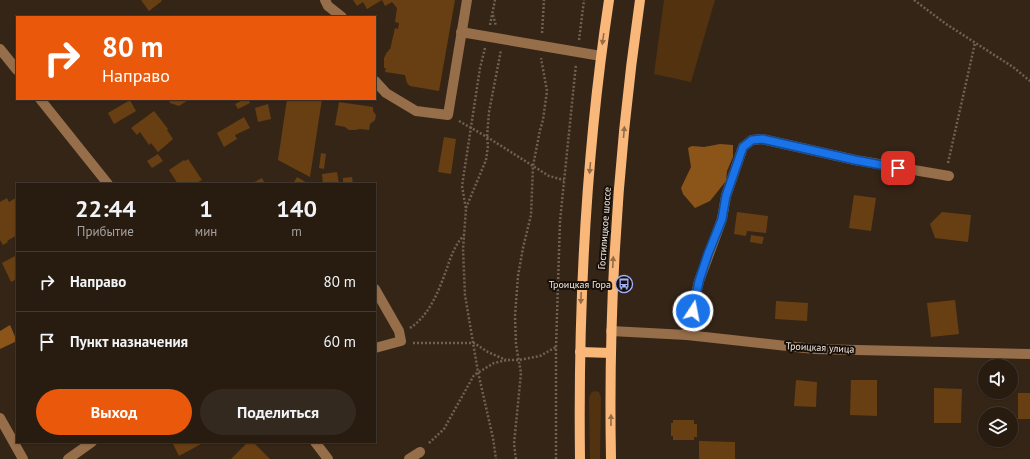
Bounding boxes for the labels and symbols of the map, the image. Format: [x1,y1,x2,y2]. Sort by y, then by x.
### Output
one-way arrow [600,33,606,45]
one-way arrow [620,126,627,139]
pin [881,151,915,185]
one-way arrow [586,162,593,174]
street label: Гостилицкое шоссе [595,186,614,270]
one-way arrow [610,256,617,268]
bus stop icon: Троицкая Гора [614,274,634,294]
place label: Троицкая Гора [549,278,611,291]
position arrow [672,290,714,332]
one-way arrow [578,292,584,305]
street label: Троицкая улица [785,339,855,356]
one-way arrow [608,413,614,426]

